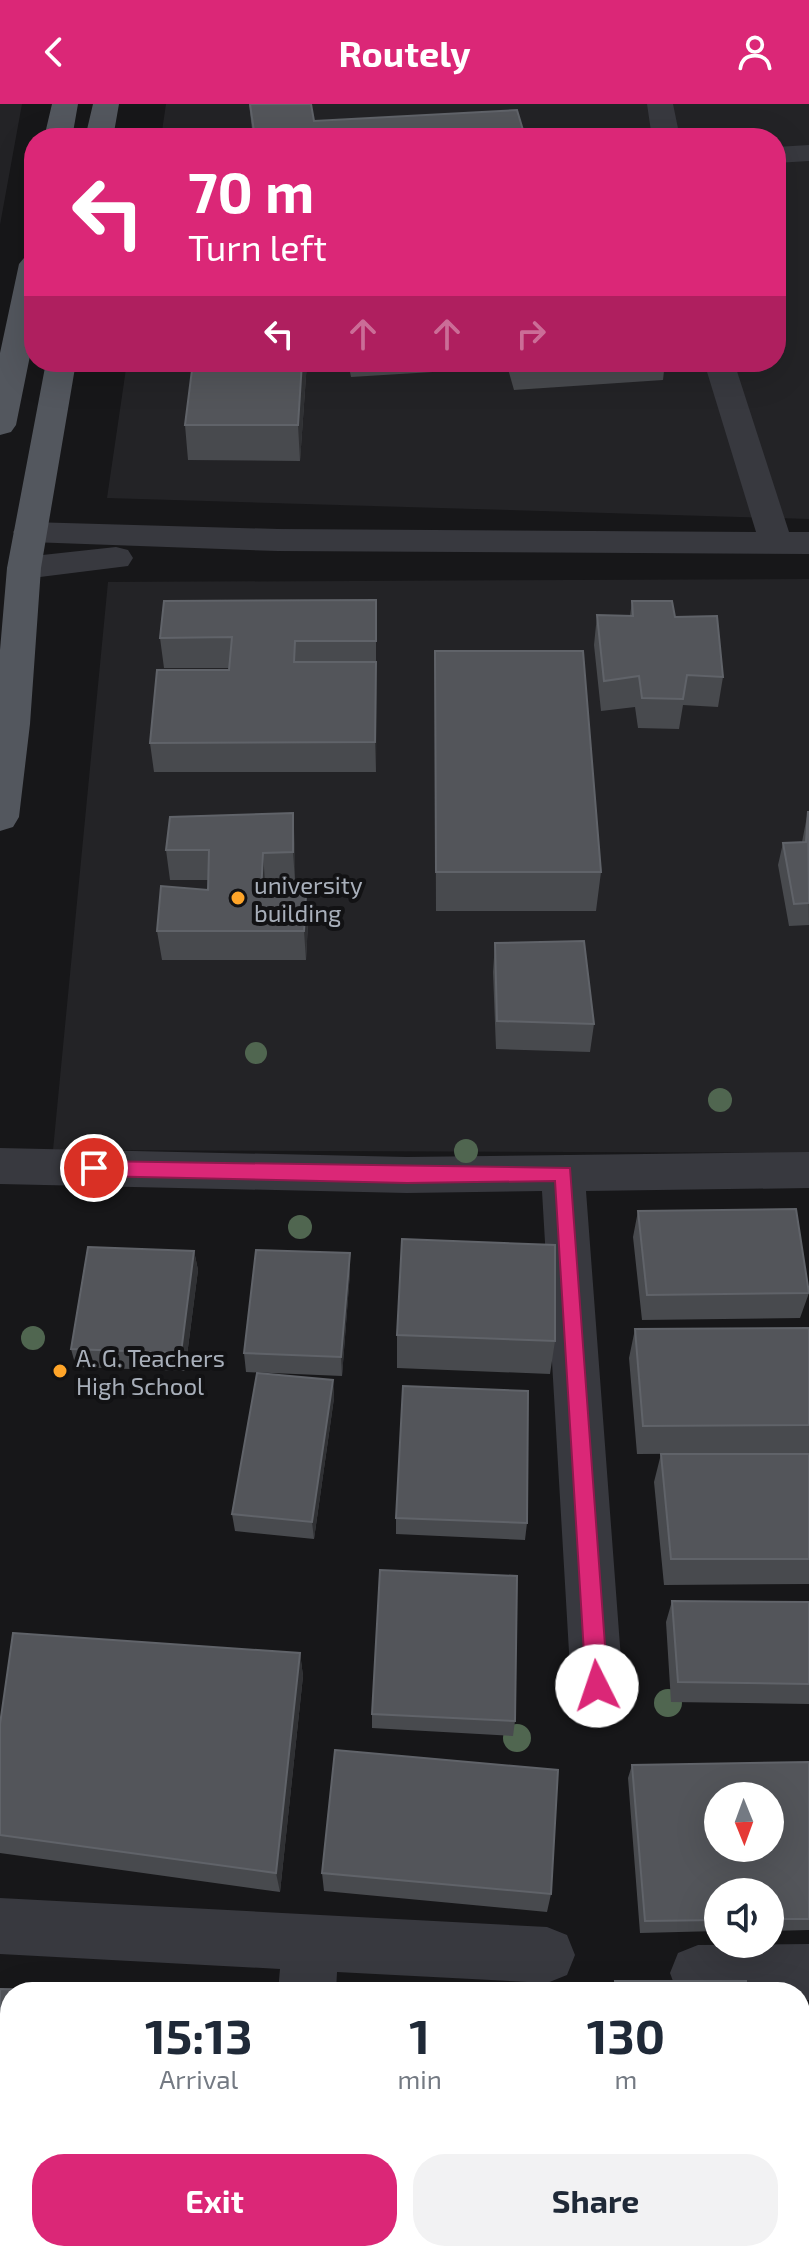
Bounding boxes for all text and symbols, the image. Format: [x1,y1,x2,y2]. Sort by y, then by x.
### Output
icon: back [32,30,76,74]
icon: person [733,30,777,74]
text: Routely [338,31,471,74]
text: 70 m [188,157,314,224]
icon: left [56,160,160,264]
text: Turn left [188,225,327,268]
icon: left [257,312,301,356]
icon: ahead [341,312,385,356]
icon: ahead [425,312,469,356]
icon: right [509,312,553,356]
place label: university building [254,870,363,927]
marker: university building [229,889,247,907]
pin [60,1134,128,1202]
icon: arrive [72,1146,116,1190]
place label: A. G. Teachers High School [76,1343,225,1400]
marker: A. G. Teachers High School [51,1362,69,1380]
position arrow [555,1644,639,1728]
north arrow [704,1782,784,1862]
map controls [704,1782,784,1958]
button: sound [704,1878,784,1958]
text: 15:13 [145,2006,253,2064]
text: 1 [409,2006,430,2064]
text: 130 [587,2006,665,2064]
text: Arrival [159,2063,238,2094]
text: min [397,2063,442,2094]
text: m [615,2063,637,2094]
button: Exit [32,2154,397,2246]
button: Share [413,2154,778,2246]

